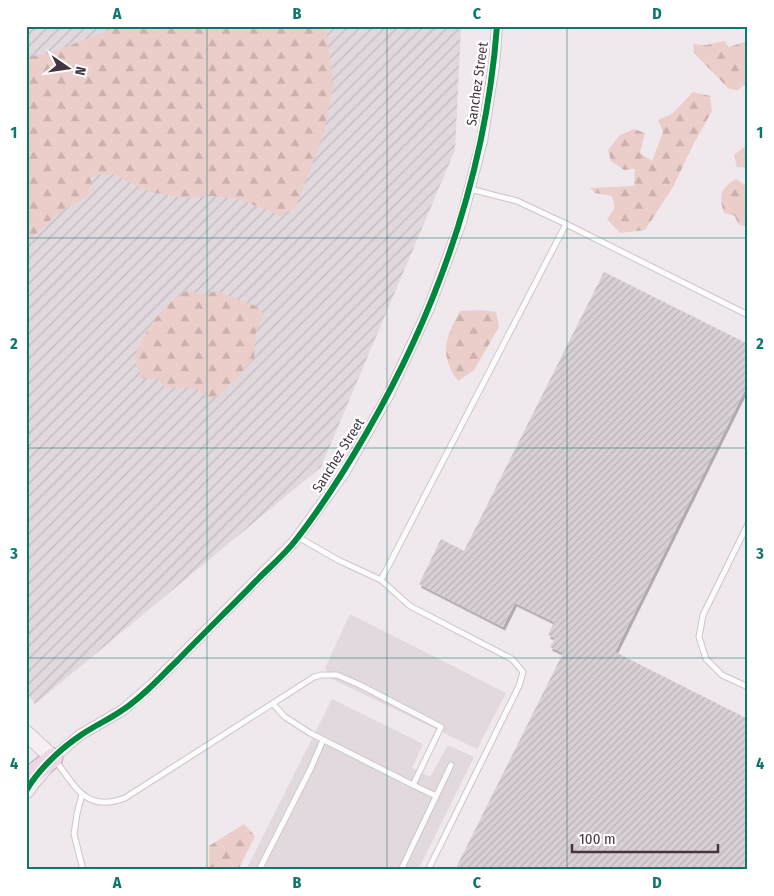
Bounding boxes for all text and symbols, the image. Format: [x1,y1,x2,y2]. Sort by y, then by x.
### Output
text: A [112,4,122,23]
text: B [293,4,302,23]
text: C [473,4,482,23]
text: D [652,4,662,23]
street label: Sanchez Street [463,41,492,127]
north arrow [42,42,92,92]
text: N [71,65,89,77]
text: 1 [11,123,17,142]
text: 1 [757,123,763,142]
text: 2 [9,334,18,353]
text: 2 [755,334,764,353]
street label: Sanchez Street [309,415,368,496]
text: 3 [9,544,18,563]
text: 3 [755,544,764,563]
text: 4 [10,754,18,773]
text: 4 [756,754,764,773]
scale bar [572,821,718,853]
text: 100 m [579,830,616,848]
text: A [112,873,122,892]
text: B [293,873,302,892]
text: C [473,873,482,892]
text: D [652,873,662,892]

